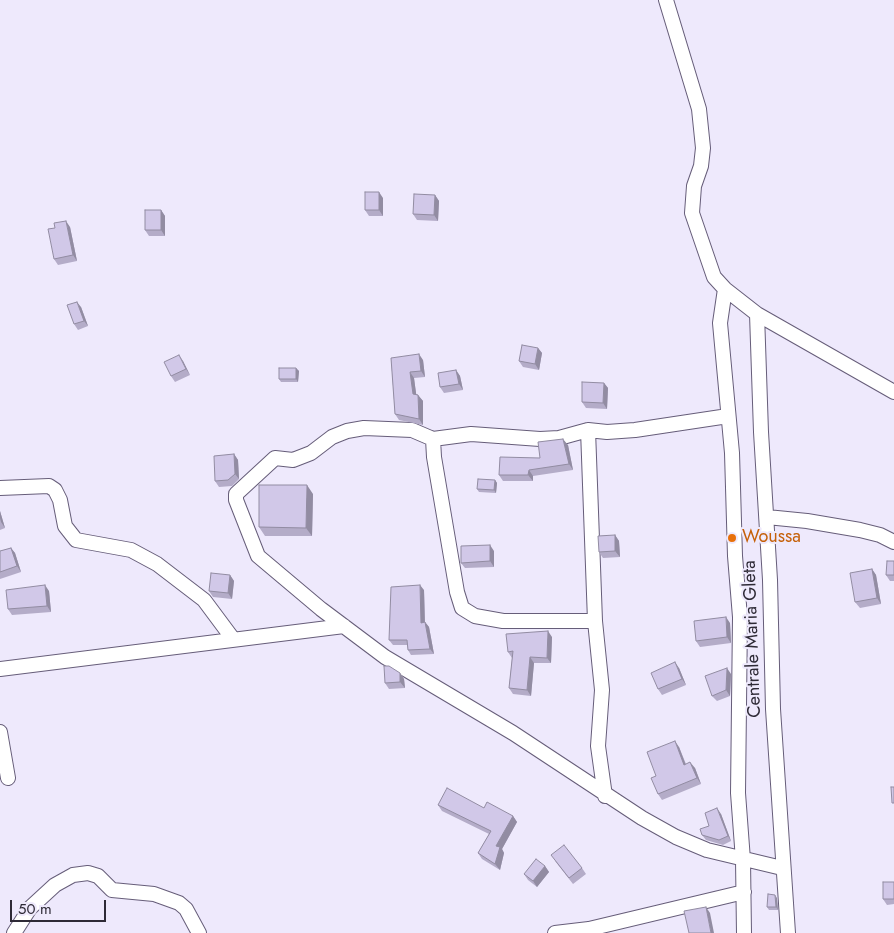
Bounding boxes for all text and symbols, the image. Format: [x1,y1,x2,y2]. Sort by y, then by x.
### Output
place label: Woussa [742,527,801,549]
marker: Woussa [726,532,738,544]
street label: Centrale Maria Gleta [739,560,767,718]
scale bar [12,890,109,922]
text: 50 m [18,898,52,920]

